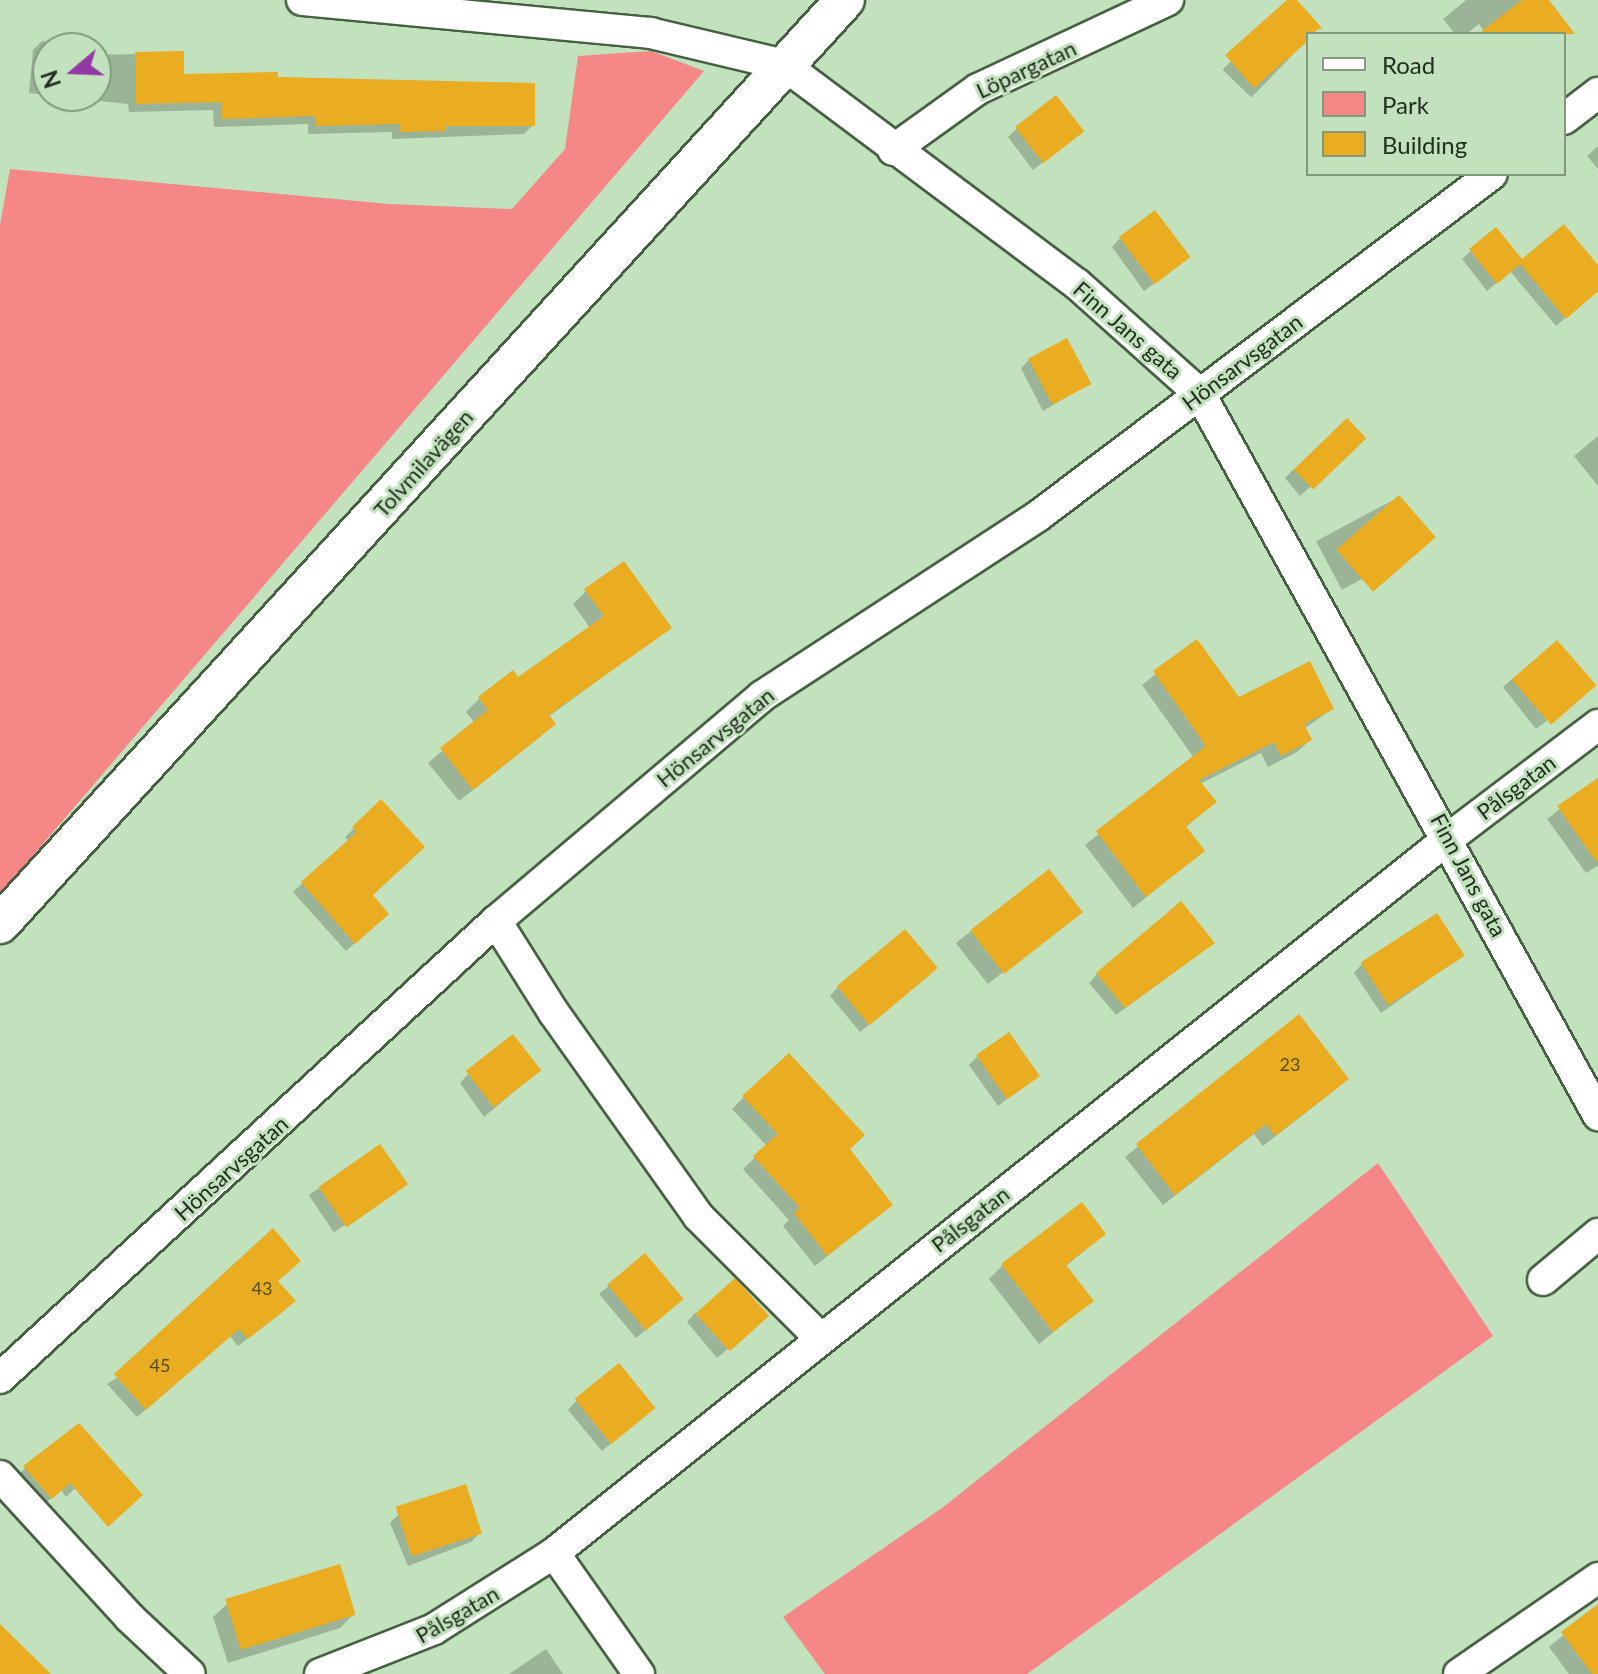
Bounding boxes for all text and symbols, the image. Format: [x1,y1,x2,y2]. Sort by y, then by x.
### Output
north arrow [32,32,112,112]
legend [1306,32,1566,176]
street label: Löpargatan [972,34,1080,104]
text: Road [1382,50,1435,79]
text: N [35,67,66,92]
text: Park [1382,90,1429,119]
text: Building [1382,130,1467,159]
street label: Finn Jans gata [1068,275,1188,385]
street label: Hönsarvsgatan [1177,308,1307,416]
street label: Tolvmilavägen [368,404,478,522]
street label: Hönsarvsgatan [651,682,779,792]
street label: Pålsgatan [1471,749,1561,825]
street label: Finn Jans gata [1425,809,1513,941]
house number: 23 [1280,1053,1300,1075]
street label: Hönsarvsgatan [169,1110,293,1226]
street label: Pålsgatan [926,1180,1014,1258]
house number: 43 [252,1277,272,1299]
house number: 45 [150,1354,170,1376]
street label: Pålsgatan [411,1580,503,1648]

